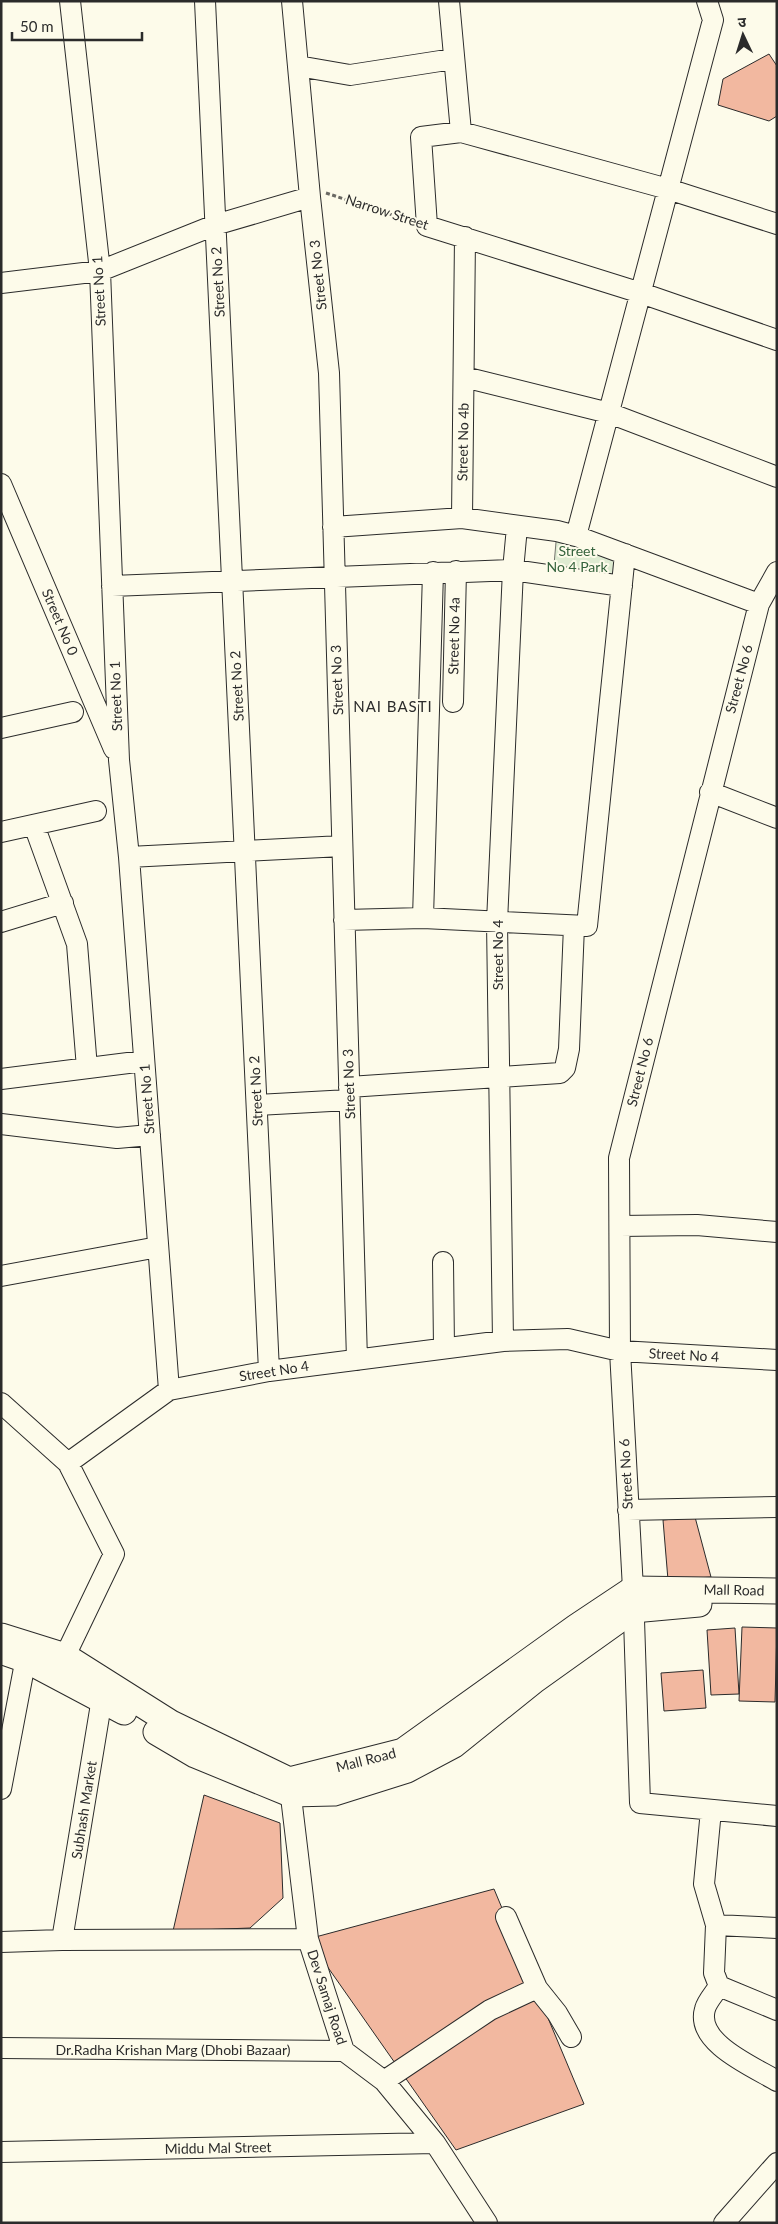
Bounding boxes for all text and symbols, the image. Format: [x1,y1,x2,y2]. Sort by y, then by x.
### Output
scale bar [12,10,142,42]
north arrow [718,10,768,60]
text: उ [737,13,748,30]
text: 50 m [20,17,54,35]
street label: Narrow Street [343,190,431,233]
street label: Street No 3 [305,239,330,311]
street label: Street No 2 [207,246,228,318]
street label: Street No 1 [88,255,109,327]
street label: Street No 4b [453,402,472,481]
park label: Street No 4 Park [546,542,608,575]
street label: Street No 0 [39,586,82,658]
street label: Street No 4a [444,597,463,675]
street label: Street No 6 [721,643,756,715]
street label: Street No 3 [327,644,346,716]
street label: Street No 2 [226,650,247,722]
street label: Street No 1 [106,660,125,732]
district label: NAI BASTI [353,697,433,715]
street label: Street No 4 [489,920,506,990]
street label: Street No 6 [623,1036,656,1108]
street label: Street No 3 [339,1048,358,1120]
street label: Street No 2 [245,1055,266,1127]
street label: Street No 1 [136,1063,157,1135]
street label: Street No 4 [648,1344,720,1365]
street label: Street No 4 [238,1357,310,1384]
street label: Street No 6 [615,1438,636,1510]
street label: Mall Road [703,1580,765,1599]
street label: Mall Road [334,1744,398,1775]
street label: Subhash Market [67,1760,100,1860]
street label: Dev Samaj Road [304,1947,351,2047]
street label: Dr.Radha Krishan Marg (Dhobi Bazaar) [55,2041,291,2058]
street label: Middu Mal Street [164,2138,272,2157]

